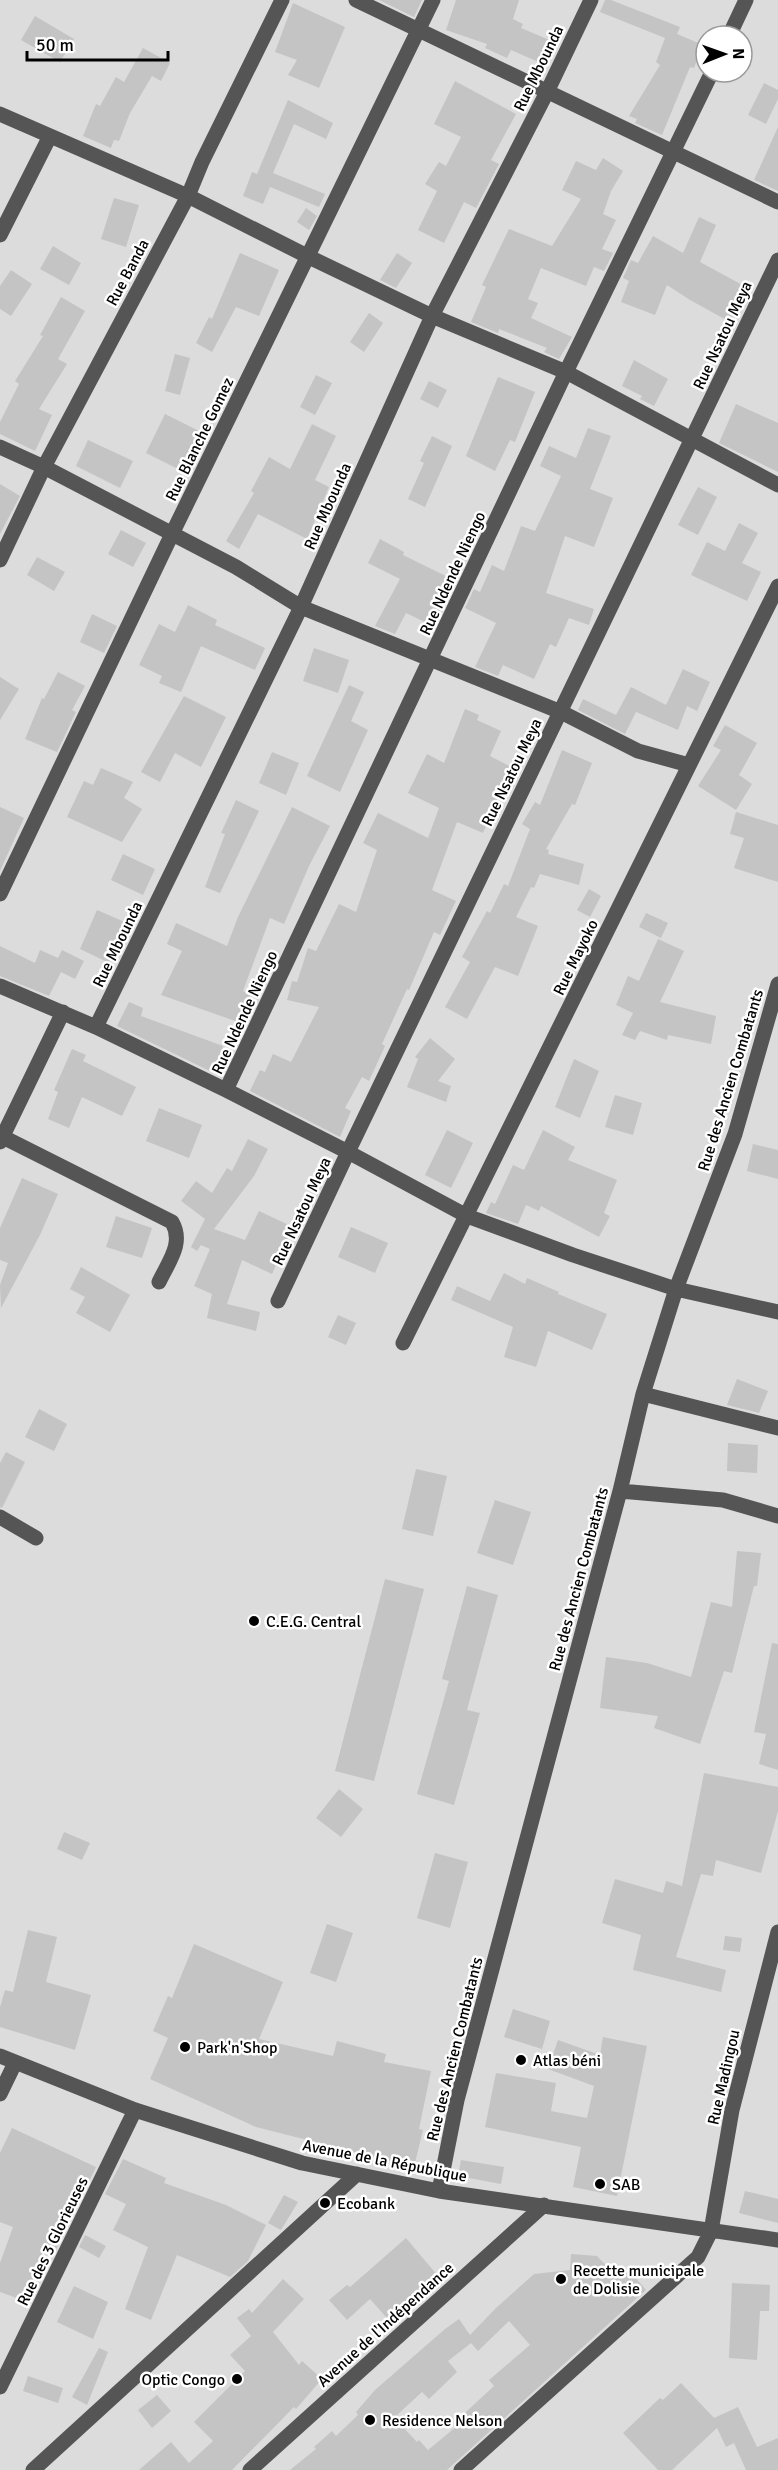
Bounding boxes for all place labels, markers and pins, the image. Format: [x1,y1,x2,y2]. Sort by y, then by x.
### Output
place label: C.E.G. Central [266,1612,361,1632]
marker: C.E.G. Central [247,1614,261,1628]
place label: Park'n'Shop [197,2038,277,2058]
marker: Park'n'Shop [178,2040,192,2054]
place label: Atlas béni [533,2051,601,2071]
marker: Atlas béni [514,2053,528,2067]
place label: SAB [612,2175,640,2195]
marker: SAB [593,2177,607,2191]
place label: Ecobank [337,2194,395,2214]
marker: Ecobank [318,2196,332,2210]
place label: Recette municipale de Dolisie [573,2261,704,2299]
marker: Recette municipale de Dolisie [554,2272,568,2286]
place label: Optic Congo [142,2370,225,2390]
marker: Optic Congo [230,2372,244,2386]
place label: Residence Nelson [382,2411,503,2431]
marker: Residence Nelson [363,2413,377,2427]

